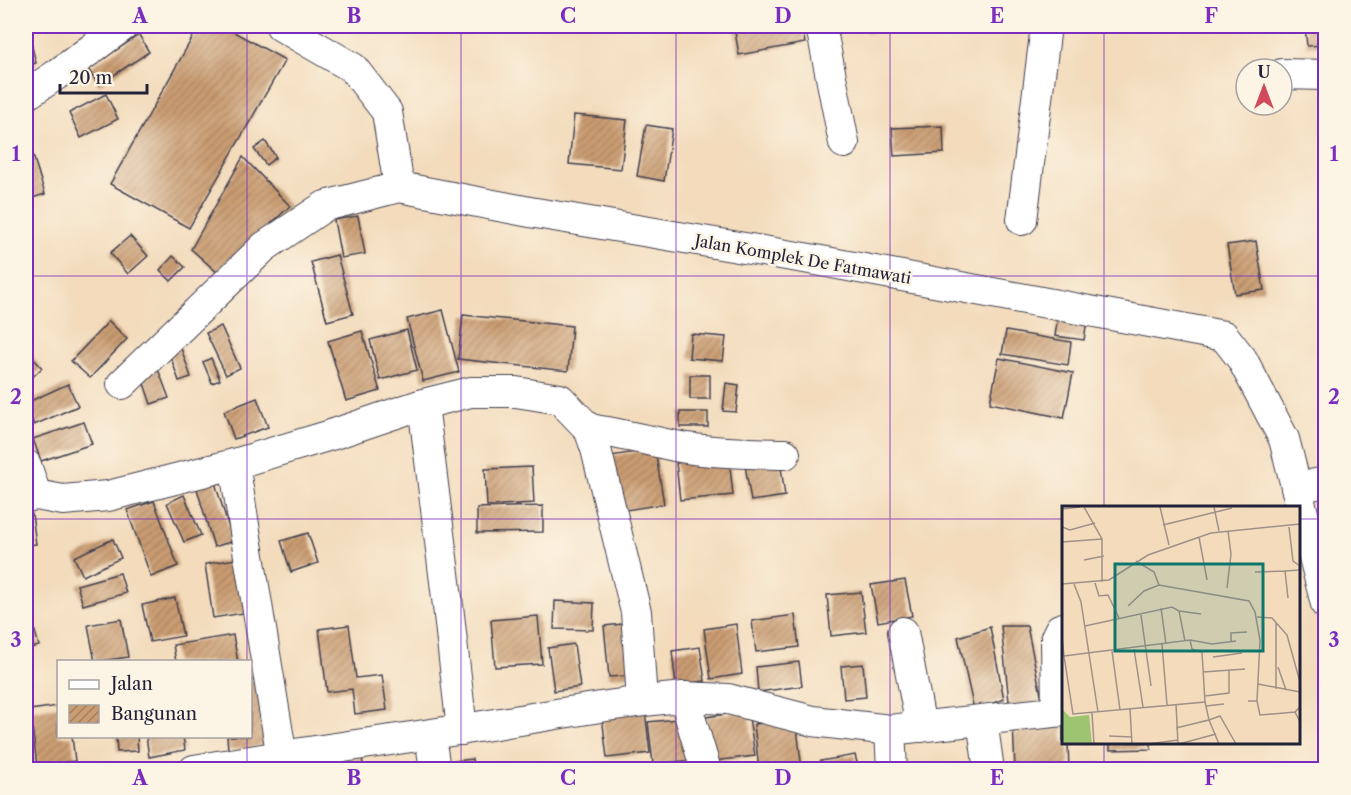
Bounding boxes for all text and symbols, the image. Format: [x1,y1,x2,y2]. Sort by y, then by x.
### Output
text: A [131,4,148,28]
text: B [347,4,362,28]
text: C [560,4,576,28]
text: D [774,4,792,28]
text: E [990,4,1004,28]
text: F [1204,4,1218,28]
scale bar [60,57,147,95]
north arrow [1234,57,1294,117]
text: U [1258,62,1271,82]
text: 20 m [69,67,113,89]
text: 1 [12,142,21,166]
text: 1 [1330,142,1339,166]
street label: Jalan Komplek De Fatmawati [690,230,913,288]
text: 2 [10,385,22,409]
text: 2 [1328,385,1340,409]
inset map [1062,506,1300,744]
text: 3 [10,628,22,652]
text: 3 [1328,628,1340,652]
legend [57,660,252,738]
text: Jalan [108,673,153,695]
text: Bangunan [111,703,197,725]
text: A [131,766,148,790]
text: B [347,766,362,790]
text: C [560,766,576,790]
text: D [774,766,792,790]
text: E [990,766,1004,790]
text: F [1204,766,1218,790]

